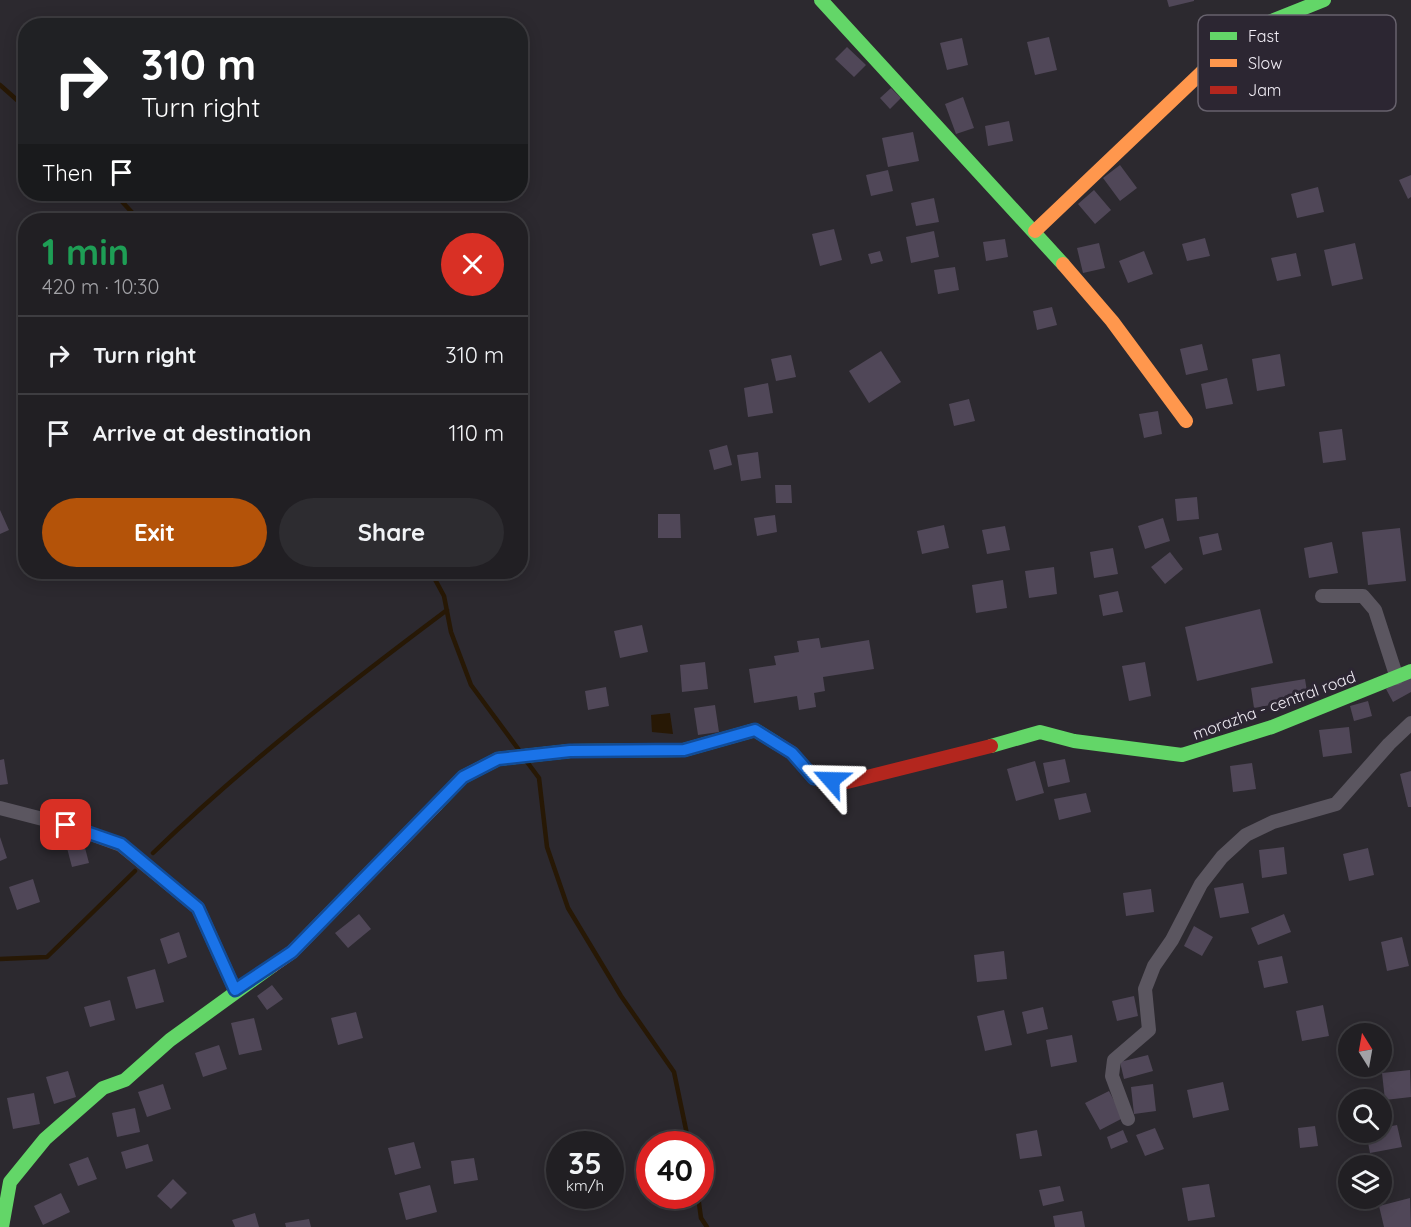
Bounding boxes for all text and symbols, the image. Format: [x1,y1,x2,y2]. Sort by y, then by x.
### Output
legend [1198,15,1396,111]
text: Fast [1248,26,1279,46]
text: 310 m [141,38,256,91]
icon: right [42,42,120,120]
text: Slow [1248,53,1282,73]
text: Jam [1248,80,1281,100]
text: Turn right [141,90,260,124]
icon: arrive [105,156,138,189]
text: Then [42,159,93,187]
text: 1 min [42,229,129,274]
button: close [441,233,504,296]
text: 420 m · 10:30 [42,274,159,299]
icon: right [42,339,75,372]
text: Turn right [93,341,197,369]
text: 310 m [445,341,504,369]
icon: arrive [42,417,75,450]
text: Arrive at destination [93,419,311,447]
text: 110 m [449,419,504,447]
button: Exit [42,498,267,567]
button: Share [279,498,504,567]
street label: morazha - central road [1190,666,1358,744]
position arrow [799,748,863,812]
pin [40,799,91,850]
icon: arrive [49,808,82,841]
north arrow [1338,1023,1392,1077]
map controls [1338,1023,1392,1209]
button: search [1338,1089,1392,1143]
speed limit sign: 40 [636,1131,714,1209]
text: 35 [568,1144,602,1182]
button: layers [1338,1155,1392,1209]
text: km/h [566,1176,604,1195]

